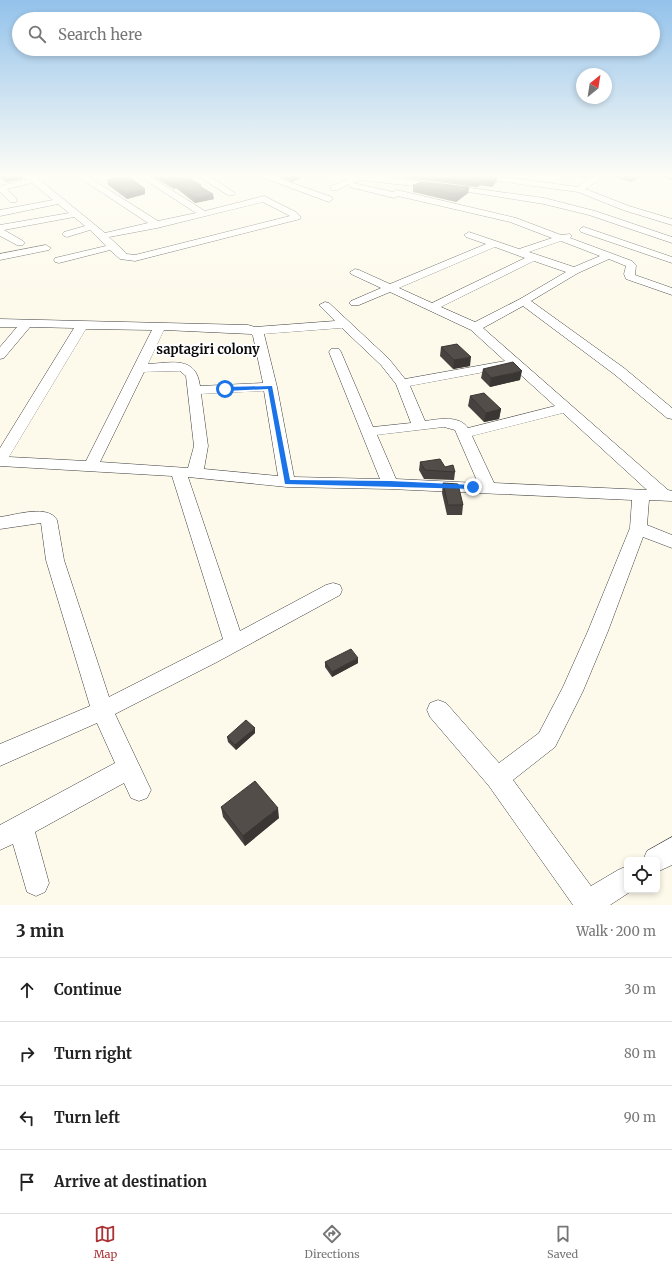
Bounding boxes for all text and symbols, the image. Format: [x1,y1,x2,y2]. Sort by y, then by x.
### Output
search box [12,12,660,56]
icon: search [26,23,48,45]
text: Search here [58,25,142,44]
north arrow [576,68,612,104]
district label: saptagiri colony [156,341,260,358]
route start [216,380,234,398]
route end [464,478,482,496]
map controls [624,857,660,893]
button: locate [624,857,660,893]
text: 3 min [16,920,64,942]
text: Walk · 200 m [576,923,656,940]
icon: ahead [16,979,38,1001]
text: Continue [54,980,122,999]
text: 30 m [624,981,656,998]
icon: right [16,1043,38,1065]
text: Turn right [54,1044,132,1063]
text: 80 m [624,1045,656,1062]
icon: left [16,1107,38,1129]
text: Turn left [54,1108,120,1127]
text: 90 m [624,1109,656,1126]
icon: arrive [16,1171,38,1193]
text: Arrive at destination [54,1172,207,1191]
tab: Map [94,1223,117,1261]
tab: Directions [305,1223,360,1261]
tab: Saved [547,1223,578,1261]

